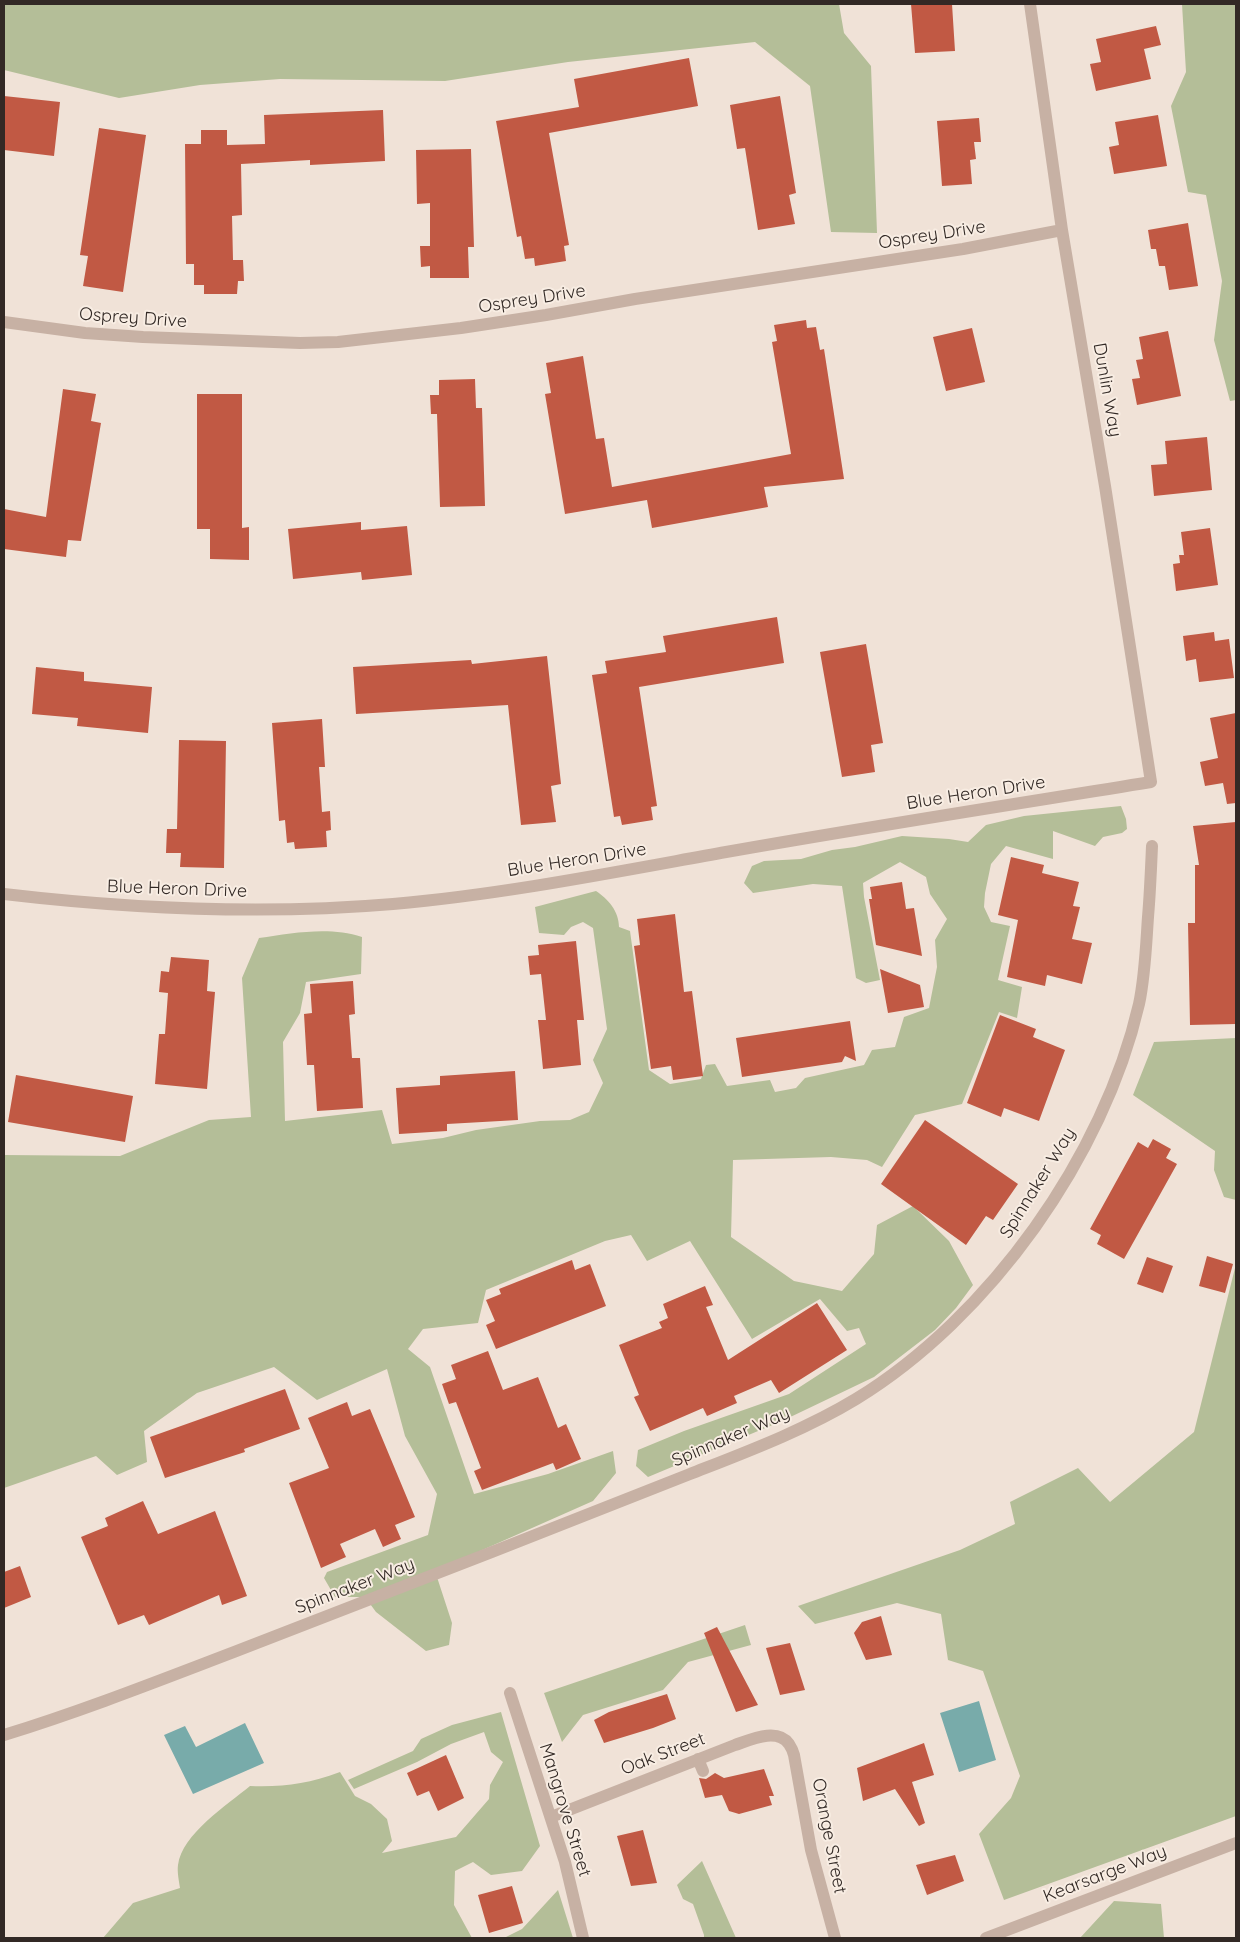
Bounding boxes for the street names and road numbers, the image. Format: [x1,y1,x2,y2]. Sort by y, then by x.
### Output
street label: Osprey Drive [877,216,987,254]
street label: Osprey Drive [477,280,587,318]
street label: Osprey Drive [78,303,188,333]
street label: Dunlin Way [1088,341,1126,439]
street label: Blue Heron Drive [905,771,1047,815]
street label: Blue Heron Drive [506,838,648,882]
street label: Blue Heron Drive [107,876,247,902]
street label: Spinnaker Way [995,1124,1081,1242]
street label: Spinnaker Way [669,1402,793,1472]
street label: Spinnaker Way [292,1553,418,1619]
street label: Oak Street [618,1728,708,1780]
street label: Mangrove Street [534,1741,596,1879]
street label: Orange Street [807,1777,851,1895]
street label: Kearsarge Way [1040,1841,1170,1907]

